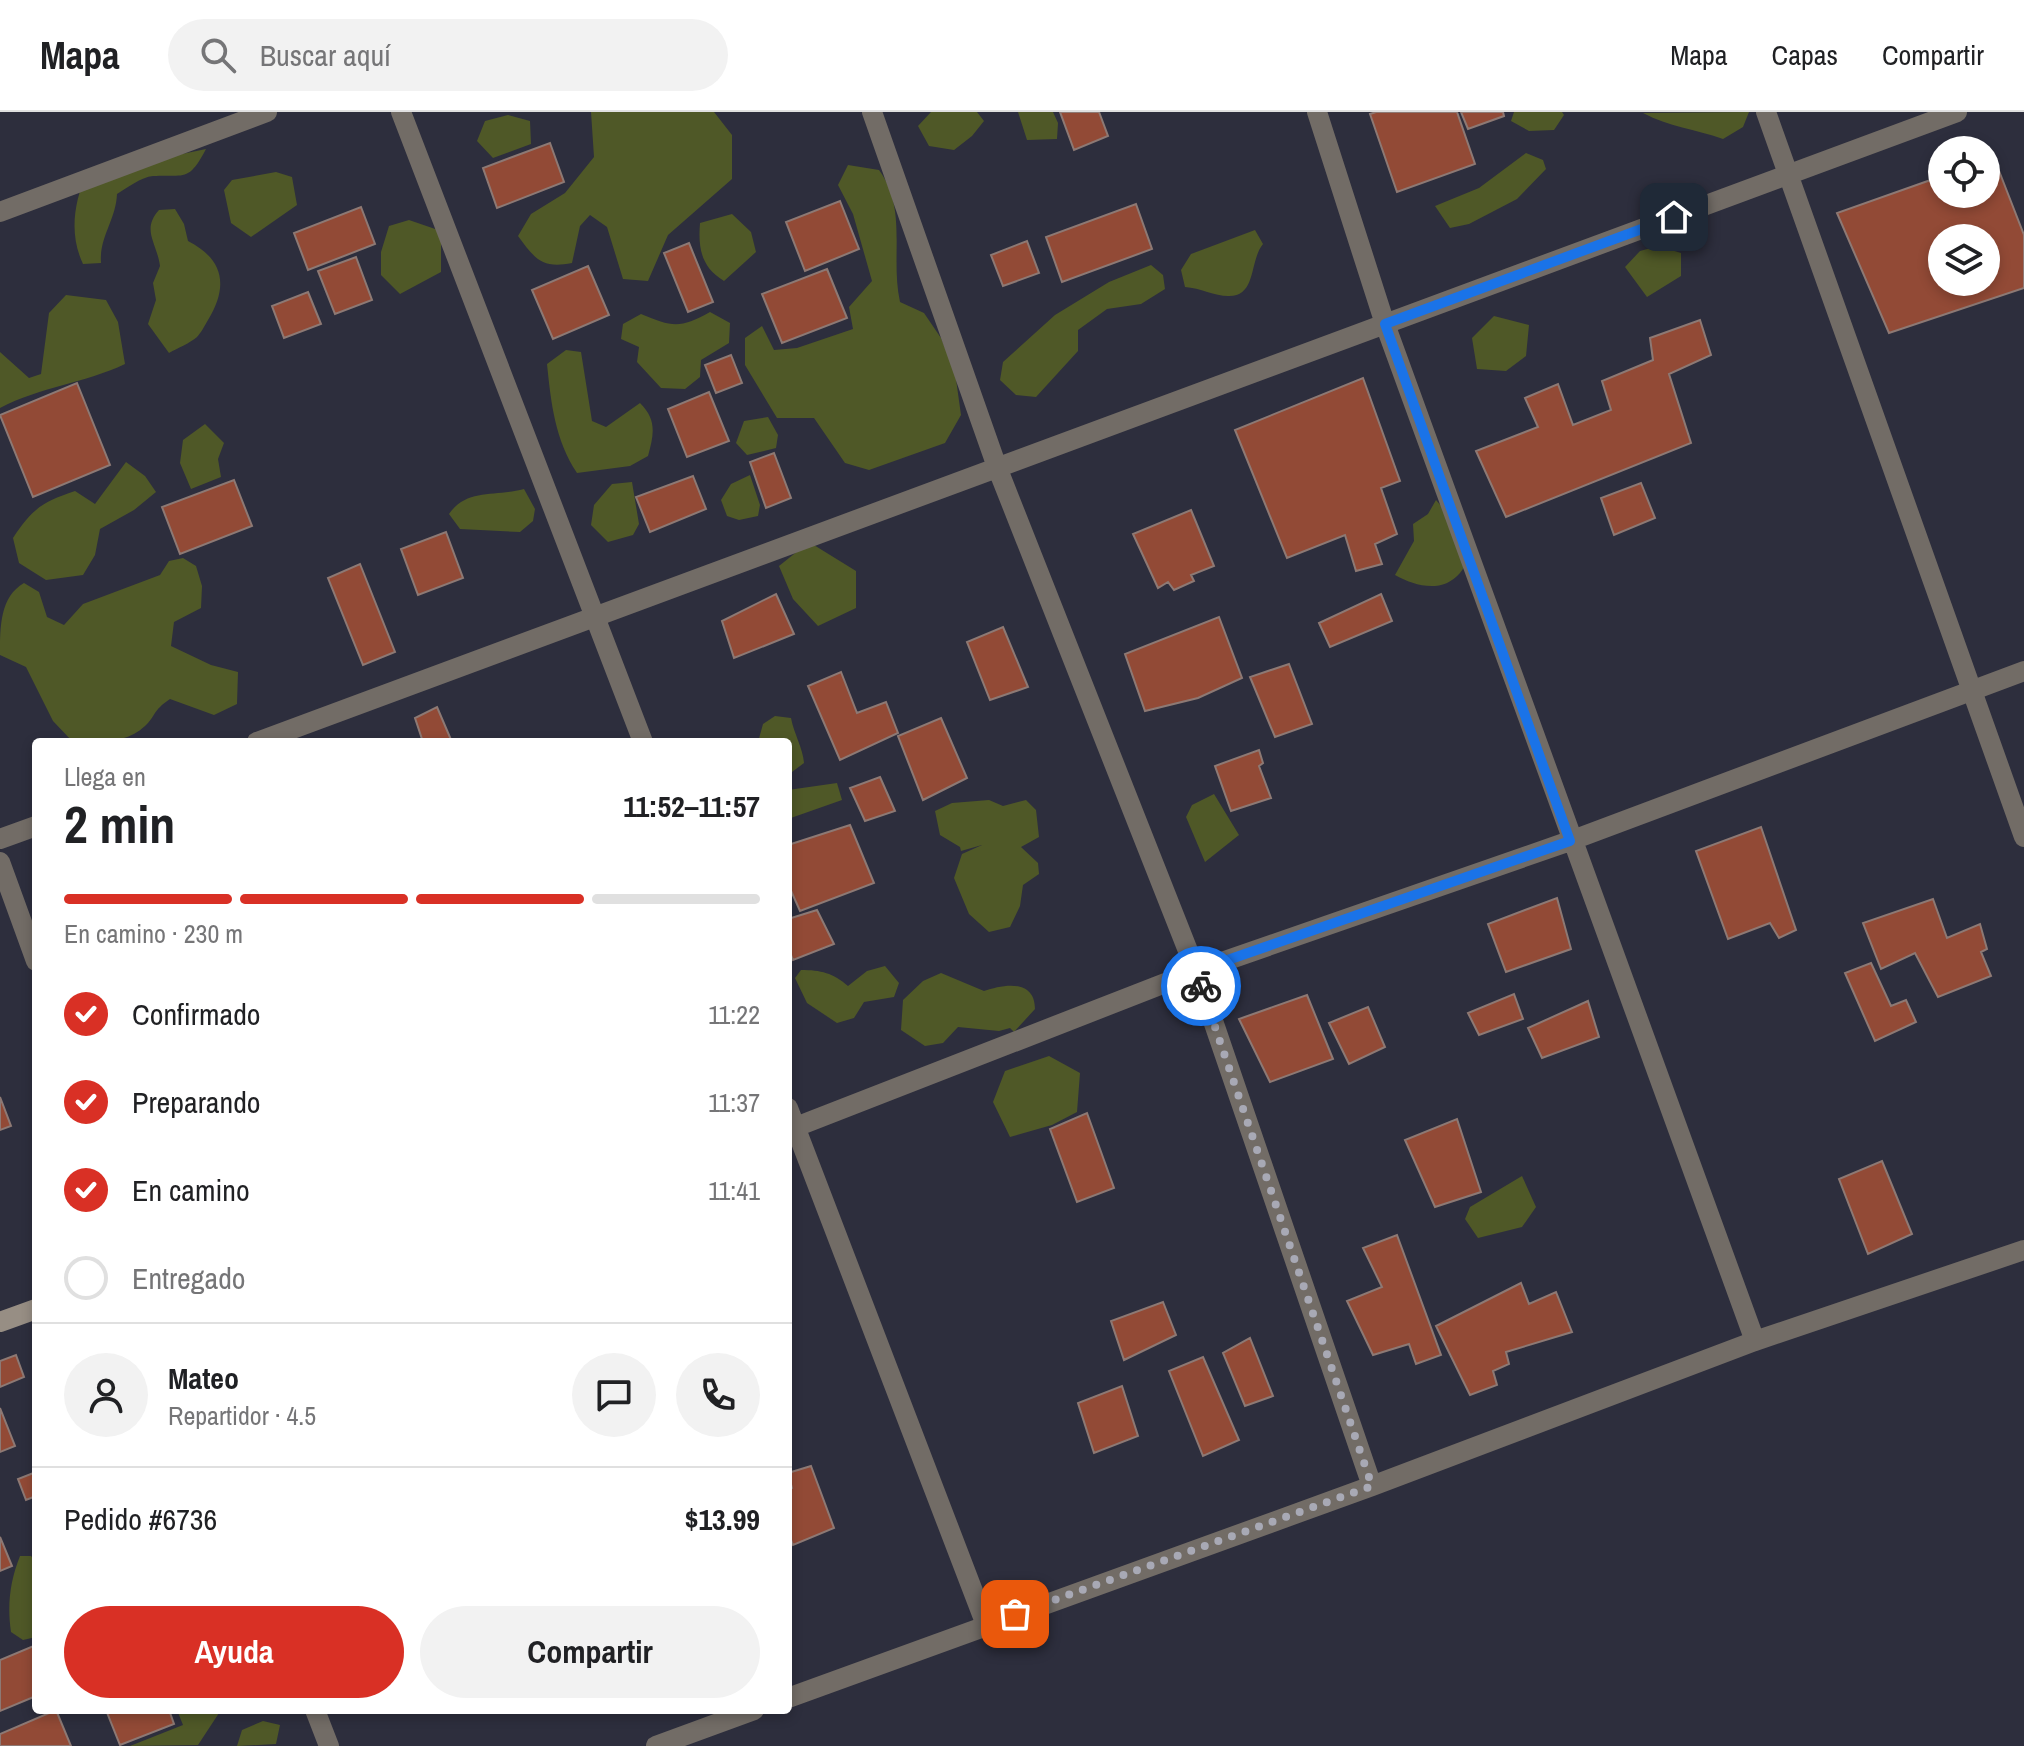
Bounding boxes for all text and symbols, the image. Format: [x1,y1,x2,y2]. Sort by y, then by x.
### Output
search box [168,19,728,91]
text: Mapa [40,30,120,81]
icon: search [196,33,240,77]
text: Buscar aquí [260,35,391,75]
text: Mapa [1670,36,1728,74]
text: Capas [1772,36,1838,74]
text: Compartir [1882,36,1984,74]
map controls [1928,136,2000,296]
button: locate [1928,136,2000,208]
pin [1640,183,1708,251]
icon: home [1652,195,1696,239]
button: layers [1928,224,2000,296]
text: Llega en [64,759,146,794]
text: 11:52–11:57 [623,786,760,826]
text: 2 min [64,789,175,859]
text: En camino · 230 m [64,916,243,951]
courier [1161,946,1241,1026]
icon: bike [1179,964,1223,1008]
icon: check [64,992,108,1036]
text: Confirmado [132,994,261,1034]
text: 11:22 [708,997,760,1032]
icon: check [64,1080,108,1124]
text: Preparando [132,1082,261,1122]
text: 11:37 [708,1085,760,1120]
icon: check [64,1168,108,1212]
text: En camino [132,1170,250,1210]
text: 11:41 [708,1173,760,1208]
text: Entregado [132,1258,246,1298]
button: person [64,1353,148,1437]
button: chat [572,1353,656,1437]
button: phone [676,1353,760,1437]
text: Mateo [168,1358,239,1398]
text: Repartidor · 4.5 [168,1398,316,1433]
text: Pedido #6736 [64,1499,217,1539]
text: $13.99 [685,1499,760,1539]
pin [981,1580,1049,1648]
icon: bag [993,1592,1037,1636]
button: Ayuda [64,1606,404,1698]
button: Compartir [420,1606,760,1698]

